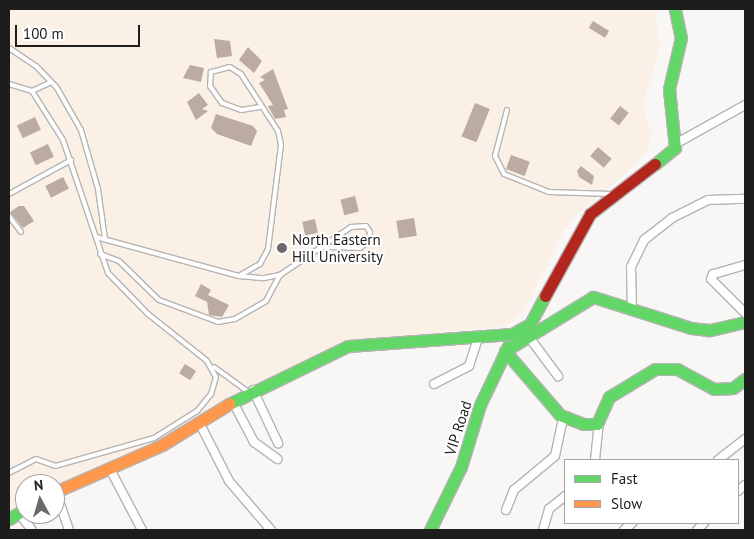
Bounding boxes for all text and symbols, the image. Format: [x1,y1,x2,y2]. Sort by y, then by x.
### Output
scale bar [18,15,142,47]
text: 100 m [23,24,64,43]
place label: North Eastern Hill University [292,230,383,265]
marker: North Eastern Hill University [276,242,288,254]
street label: VIP Road [441,398,475,458]
legend [564,459,739,524]
text: Fast [611,469,638,488]
north arrow [15,474,65,524]
text: N [33,476,44,495]
text: Slow [611,494,642,513]

